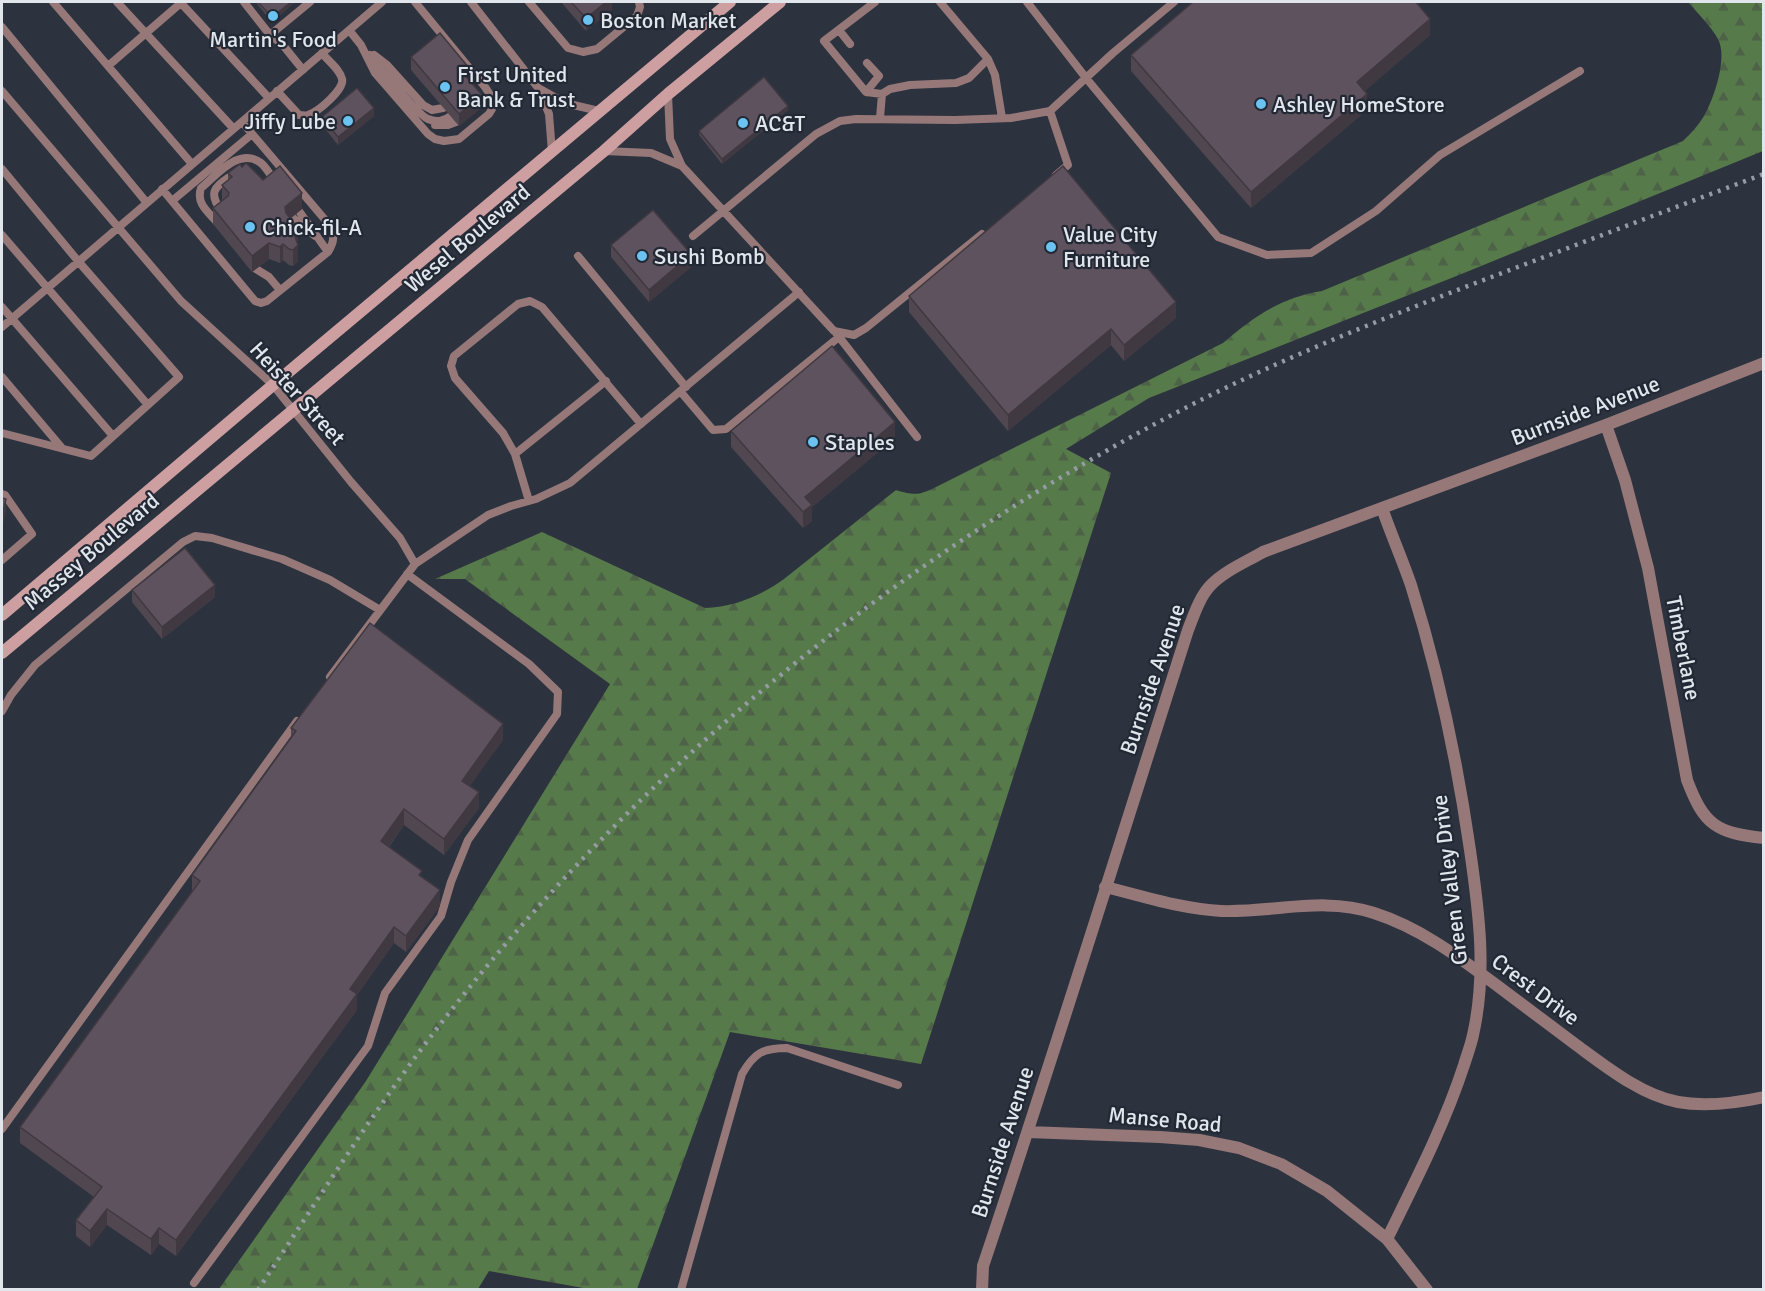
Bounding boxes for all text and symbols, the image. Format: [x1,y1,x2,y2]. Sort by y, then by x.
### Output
place label: Boston Market [600,7,737,34]
marker: Martin's Food [266,9,280,23]
marker: Boston Market [581,13,595,27]
place label: Martin's Food [209,26,337,53]
place label: First United Bank & Trust [457,61,575,113]
marker: First United Bank & Trust [438,80,452,94]
place label: Ashley HomeStore [1273,91,1445,118]
marker: Ashley HomeStore [1254,97,1268,111]
place label: Jiffy Lube [245,108,336,135]
place label: AC&T [755,110,806,137]
marker: Jiffy Lube [341,114,355,128]
marker: AC&T [736,116,750,130]
street label: Wesel Boulevard [399,178,535,299]
place label: Chick-fil-A [262,214,363,241]
marker: Chick-fil-A [243,220,257,234]
place label: Value City Furniture [1063,221,1158,273]
marker: Value City Furniture [1044,240,1058,254]
place label: Sushi Bomb [654,243,765,270]
marker: Sushi Bomb [635,249,649,263]
street label: Heister Street [244,336,351,451]
street label: Burnside Avenue [1507,370,1663,451]
place label: Staples [825,429,895,456]
marker: Staples [806,435,820,449]
street label: Massey Boulevard [18,487,165,616]
street label: Timberlane [1660,594,1707,703]
street label: Burnside Avenue [1114,600,1191,758]
street label: Green Valley Drive [1426,793,1473,967]
street label: Crest Drive [1486,948,1585,1031]
street label: Burnside Avenue [965,1063,1040,1221]
street label: Manse Road [1107,1101,1223,1138]

